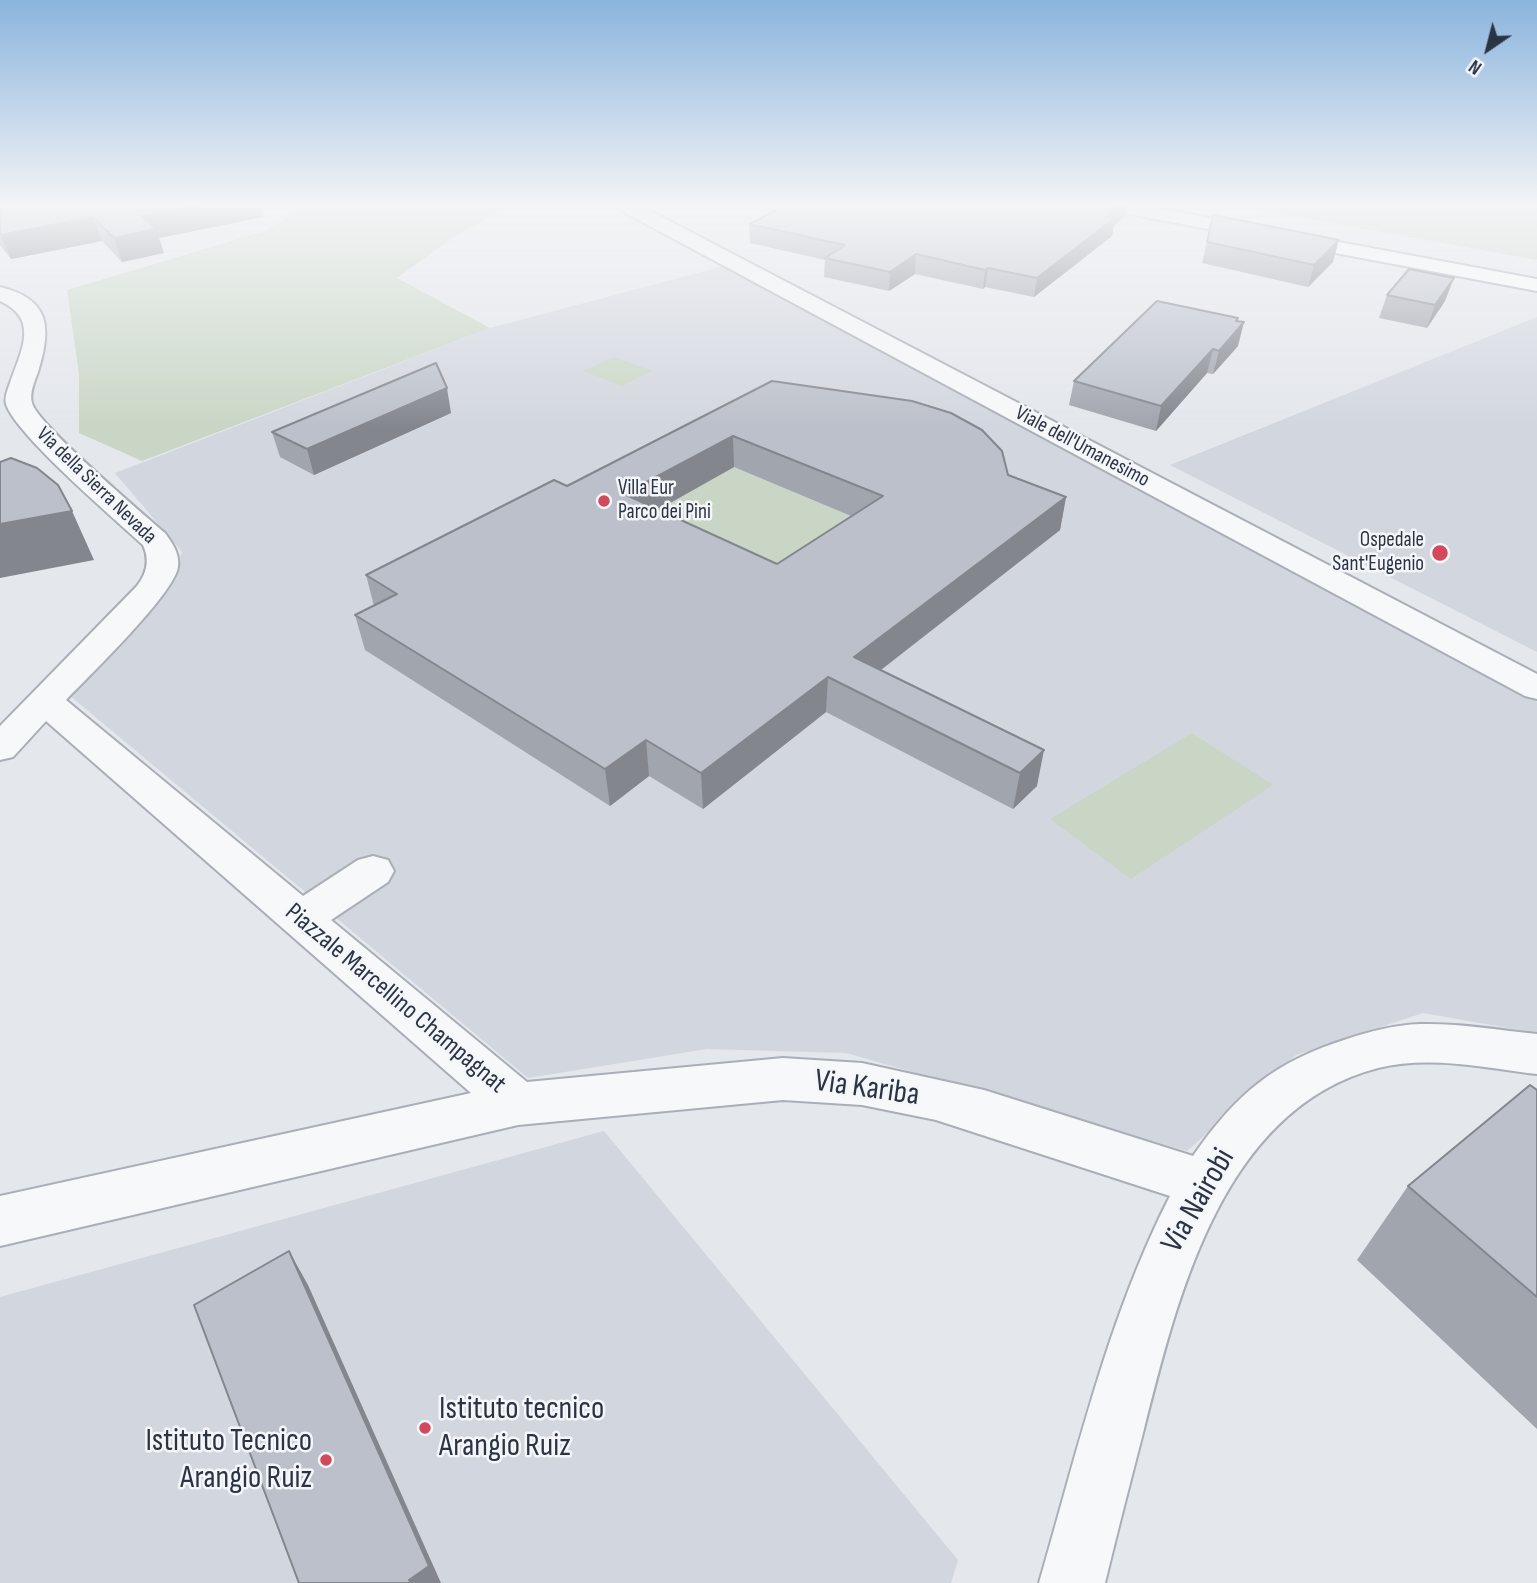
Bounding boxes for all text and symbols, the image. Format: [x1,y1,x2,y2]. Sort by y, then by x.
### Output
north arrow [1453,14,1523,84]
text: N [1465,54,1486,79]
street label: Viale dell'Umanesimo [1011,401,1153,493]
street label: Via della Sierra Nevada [31,422,161,550]
place label: Villa Eur Parco dei Pini [618,476,711,526]
marker: Villa Eur Parco dei Pini [596,493,612,509]
place label: Ospedale Sant'Eugenio [1332,528,1424,578]
marker: Ospedale Sant'Eugenio [1430,543,1450,563]
street label: Piazzale Marcellino Champagnat [278,897,512,1101]
street label: Via Kariba [812,1063,922,1115]
street label: Via Nairobi [1154,1142,1244,1260]
place label: Istituto tecnico Arangio Ruiz [439,1391,604,1466]
marker: Istituto tecnico Arangio Ruiz [417,1420,433,1436]
place label: Istituto Tecnico Arangio Ruiz [145,1423,312,1498]
marker: Istituto Tecnico Arangio Ruiz [318,1452,334,1468]

